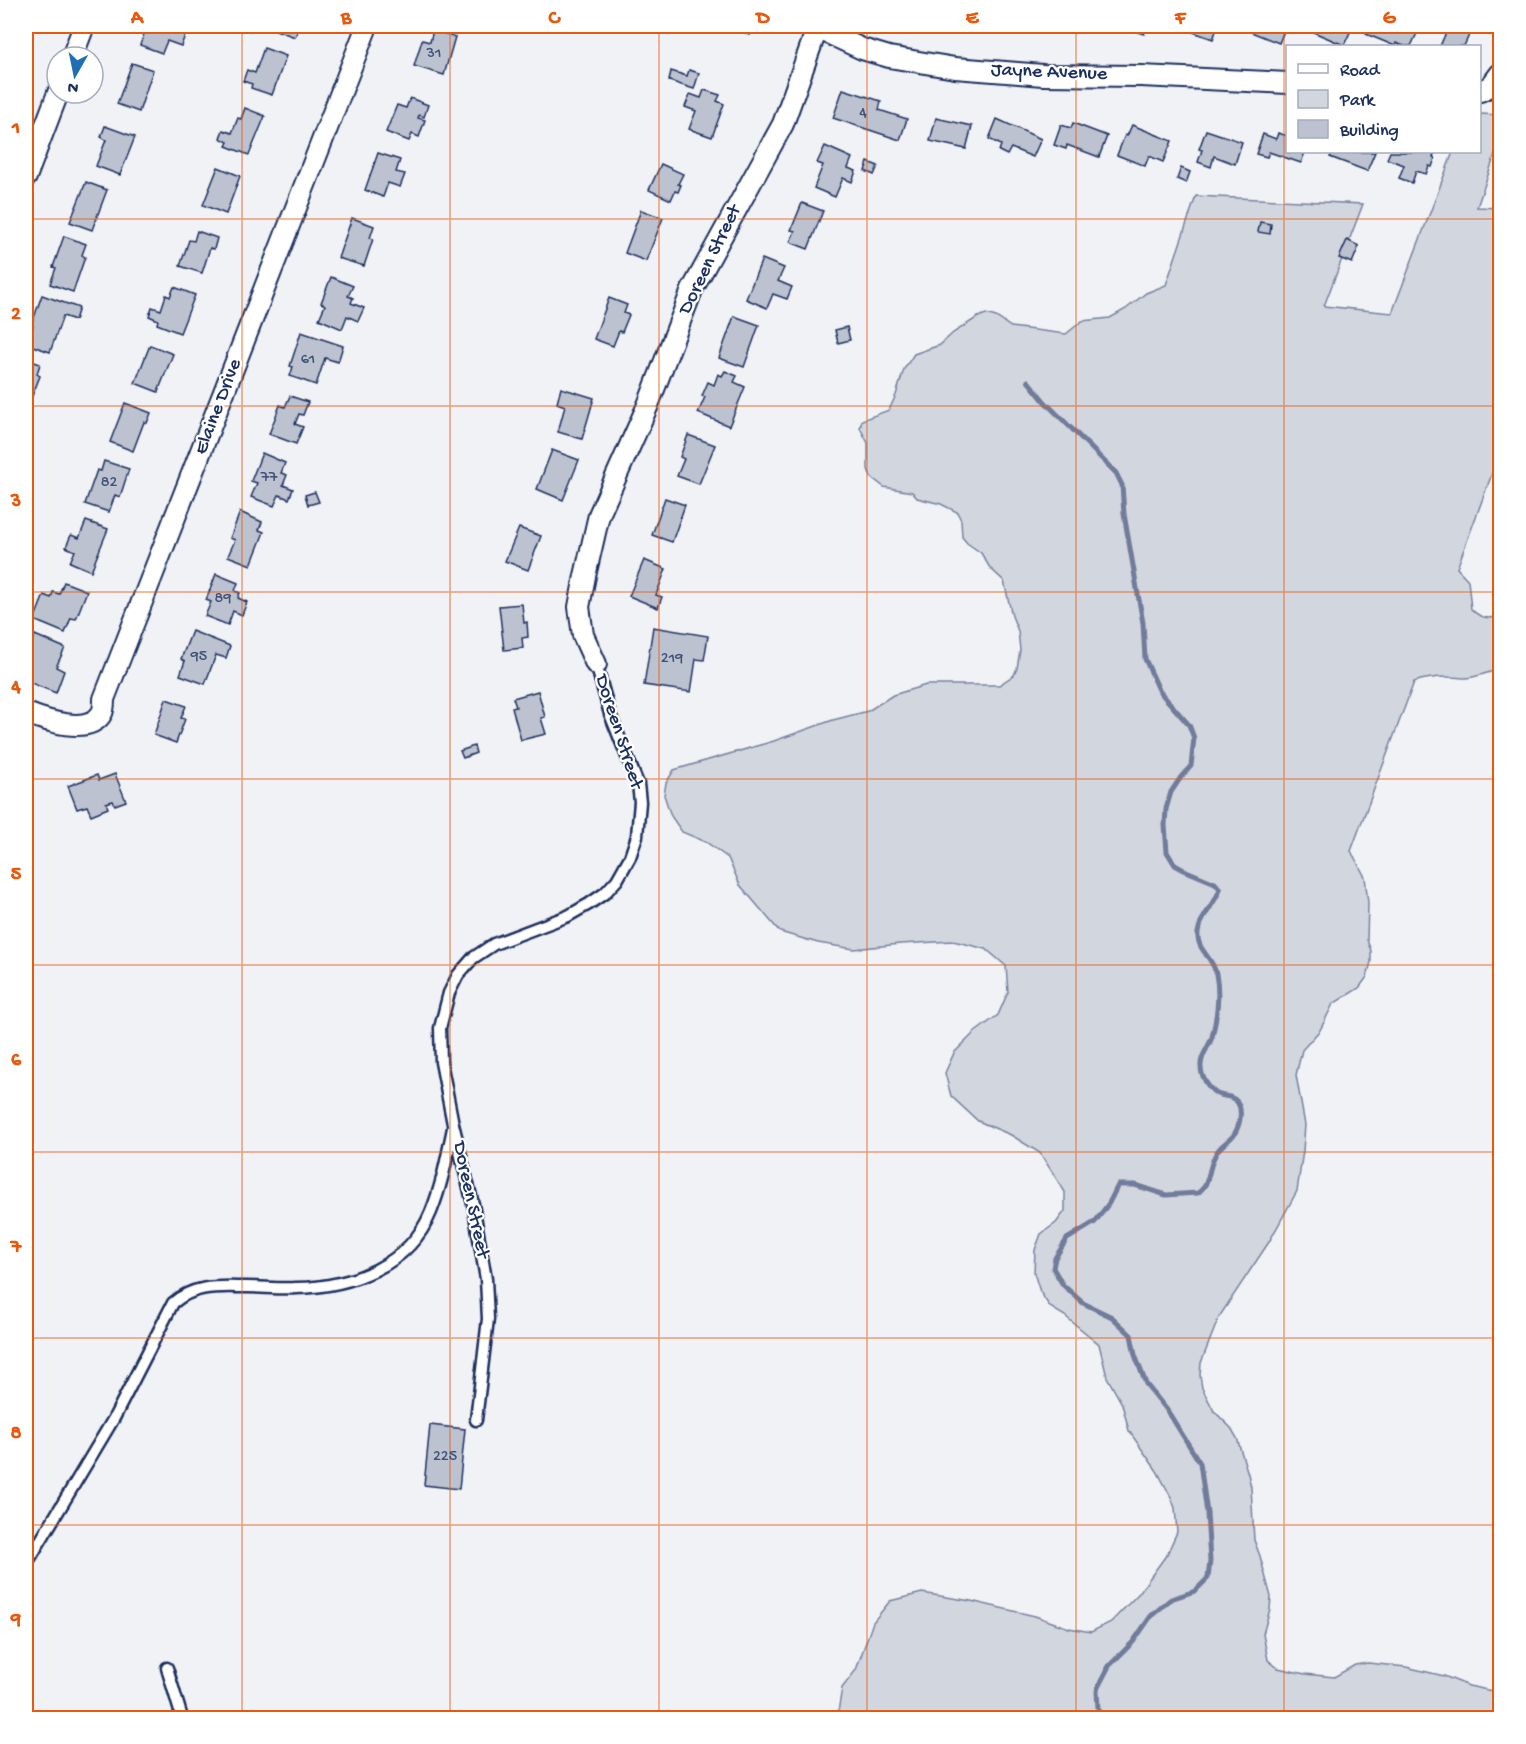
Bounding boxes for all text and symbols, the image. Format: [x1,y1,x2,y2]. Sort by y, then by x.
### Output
text: A [130,8,145,31]
text: B [340,8,352,31]
text: C [548,8,562,31]
text: D [754,8,770,31]
text: E [966,8,980,31]
text: F [1174,8,1187,31]
text: G [1383,8,1397,31]
north arrow [45,45,105,105]
house number: 31 [426,45,441,64]
legend [1286,45,1481,153]
street label: Jayne Avenue [991,59,1108,87]
text: Road [1340,61,1381,82]
text: N [66,76,80,97]
text: Park [1339,91,1376,112]
house number: 4 [859,105,867,124]
text: 1 [11,118,20,141]
text: Building [1339,121,1399,142]
street label: Doreen Street [674,200,748,320]
text: 2 [11,304,21,327]
house number: 61 [301,351,315,370]
street label: Elaine Drive [190,355,248,458]
house number: 77 [260,469,278,488]
house number: 82 [101,474,117,493]
text: 3 [10,491,21,514]
house number: 89 [215,590,231,609]
house number: 95 [190,648,207,667]
house number: 219 [661,650,683,669]
street label: Doreen Street [588,670,648,794]
text: 4 [10,677,21,700]
text: 5 [11,864,22,887]
text: 6 [11,1050,22,1073]
street label: Doreen Street [446,1138,494,1262]
text: 7 [10,1237,23,1260]
text: 8 [11,1423,22,1446]
house number: 225 [433,1448,457,1467]
text: 9 [10,1610,21,1633]

